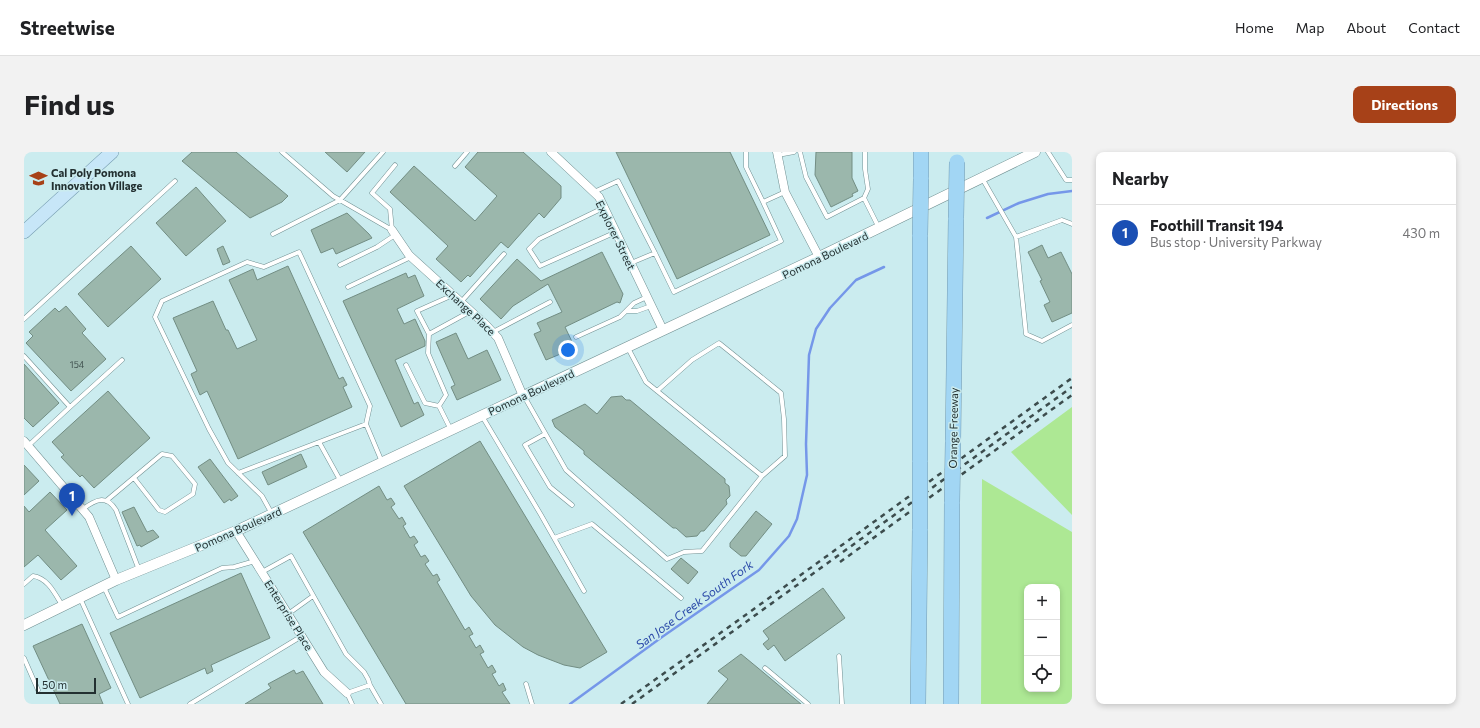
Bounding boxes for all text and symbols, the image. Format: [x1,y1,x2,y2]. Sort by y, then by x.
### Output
text: Streetwise [20,16,115,39]
text: Home [1235,19,1274,36]
text: Map [1296,19,1324,36]
text: About [1346,19,1386,36]
text: Contact [1408,19,1460,36]
button: Directions [1353,86,1456,123]
text: Find us [24,87,115,121]
place label: Cal Poly Pomona Innovation Village [51,166,143,192]
school or university icon: Cal Poly Pomona Innovation Village [28,168,48,188]
text: Nearby [1112,168,1169,189]
street label: Explorer Street [594,198,639,272]
text: Foothill Transit 194 [1150,216,1284,234]
text: 1 [1122,225,1128,241]
text: 430 m [1402,225,1440,241]
street label: Pomona Boulevard [780,229,870,281]
text: Bus stop · University Parkway [1150,234,1322,250]
street label: Exchange Place [434,276,499,338]
your location [558,340,578,360]
house number: 154 [70,359,85,370]
street label: Pomona Boulevard [486,366,576,418]
street label: Orange Freeway [946,387,960,469]
pin: 1 [59,483,85,516]
street label: Pomona Boulevard [193,504,283,554]
water label: San Jose Creek South Fork [633,556,756,652]
street label: Enterprise Place [262,577,316,653]
map controls [1024,584,1060,692]
button: + [1024,584,1060,620]
button: − [1024,620,1060,656]
button: locate [1024,656,1060,692]
scale bar [36,676,96,695]
text: 50 m [42,678,67,691]

